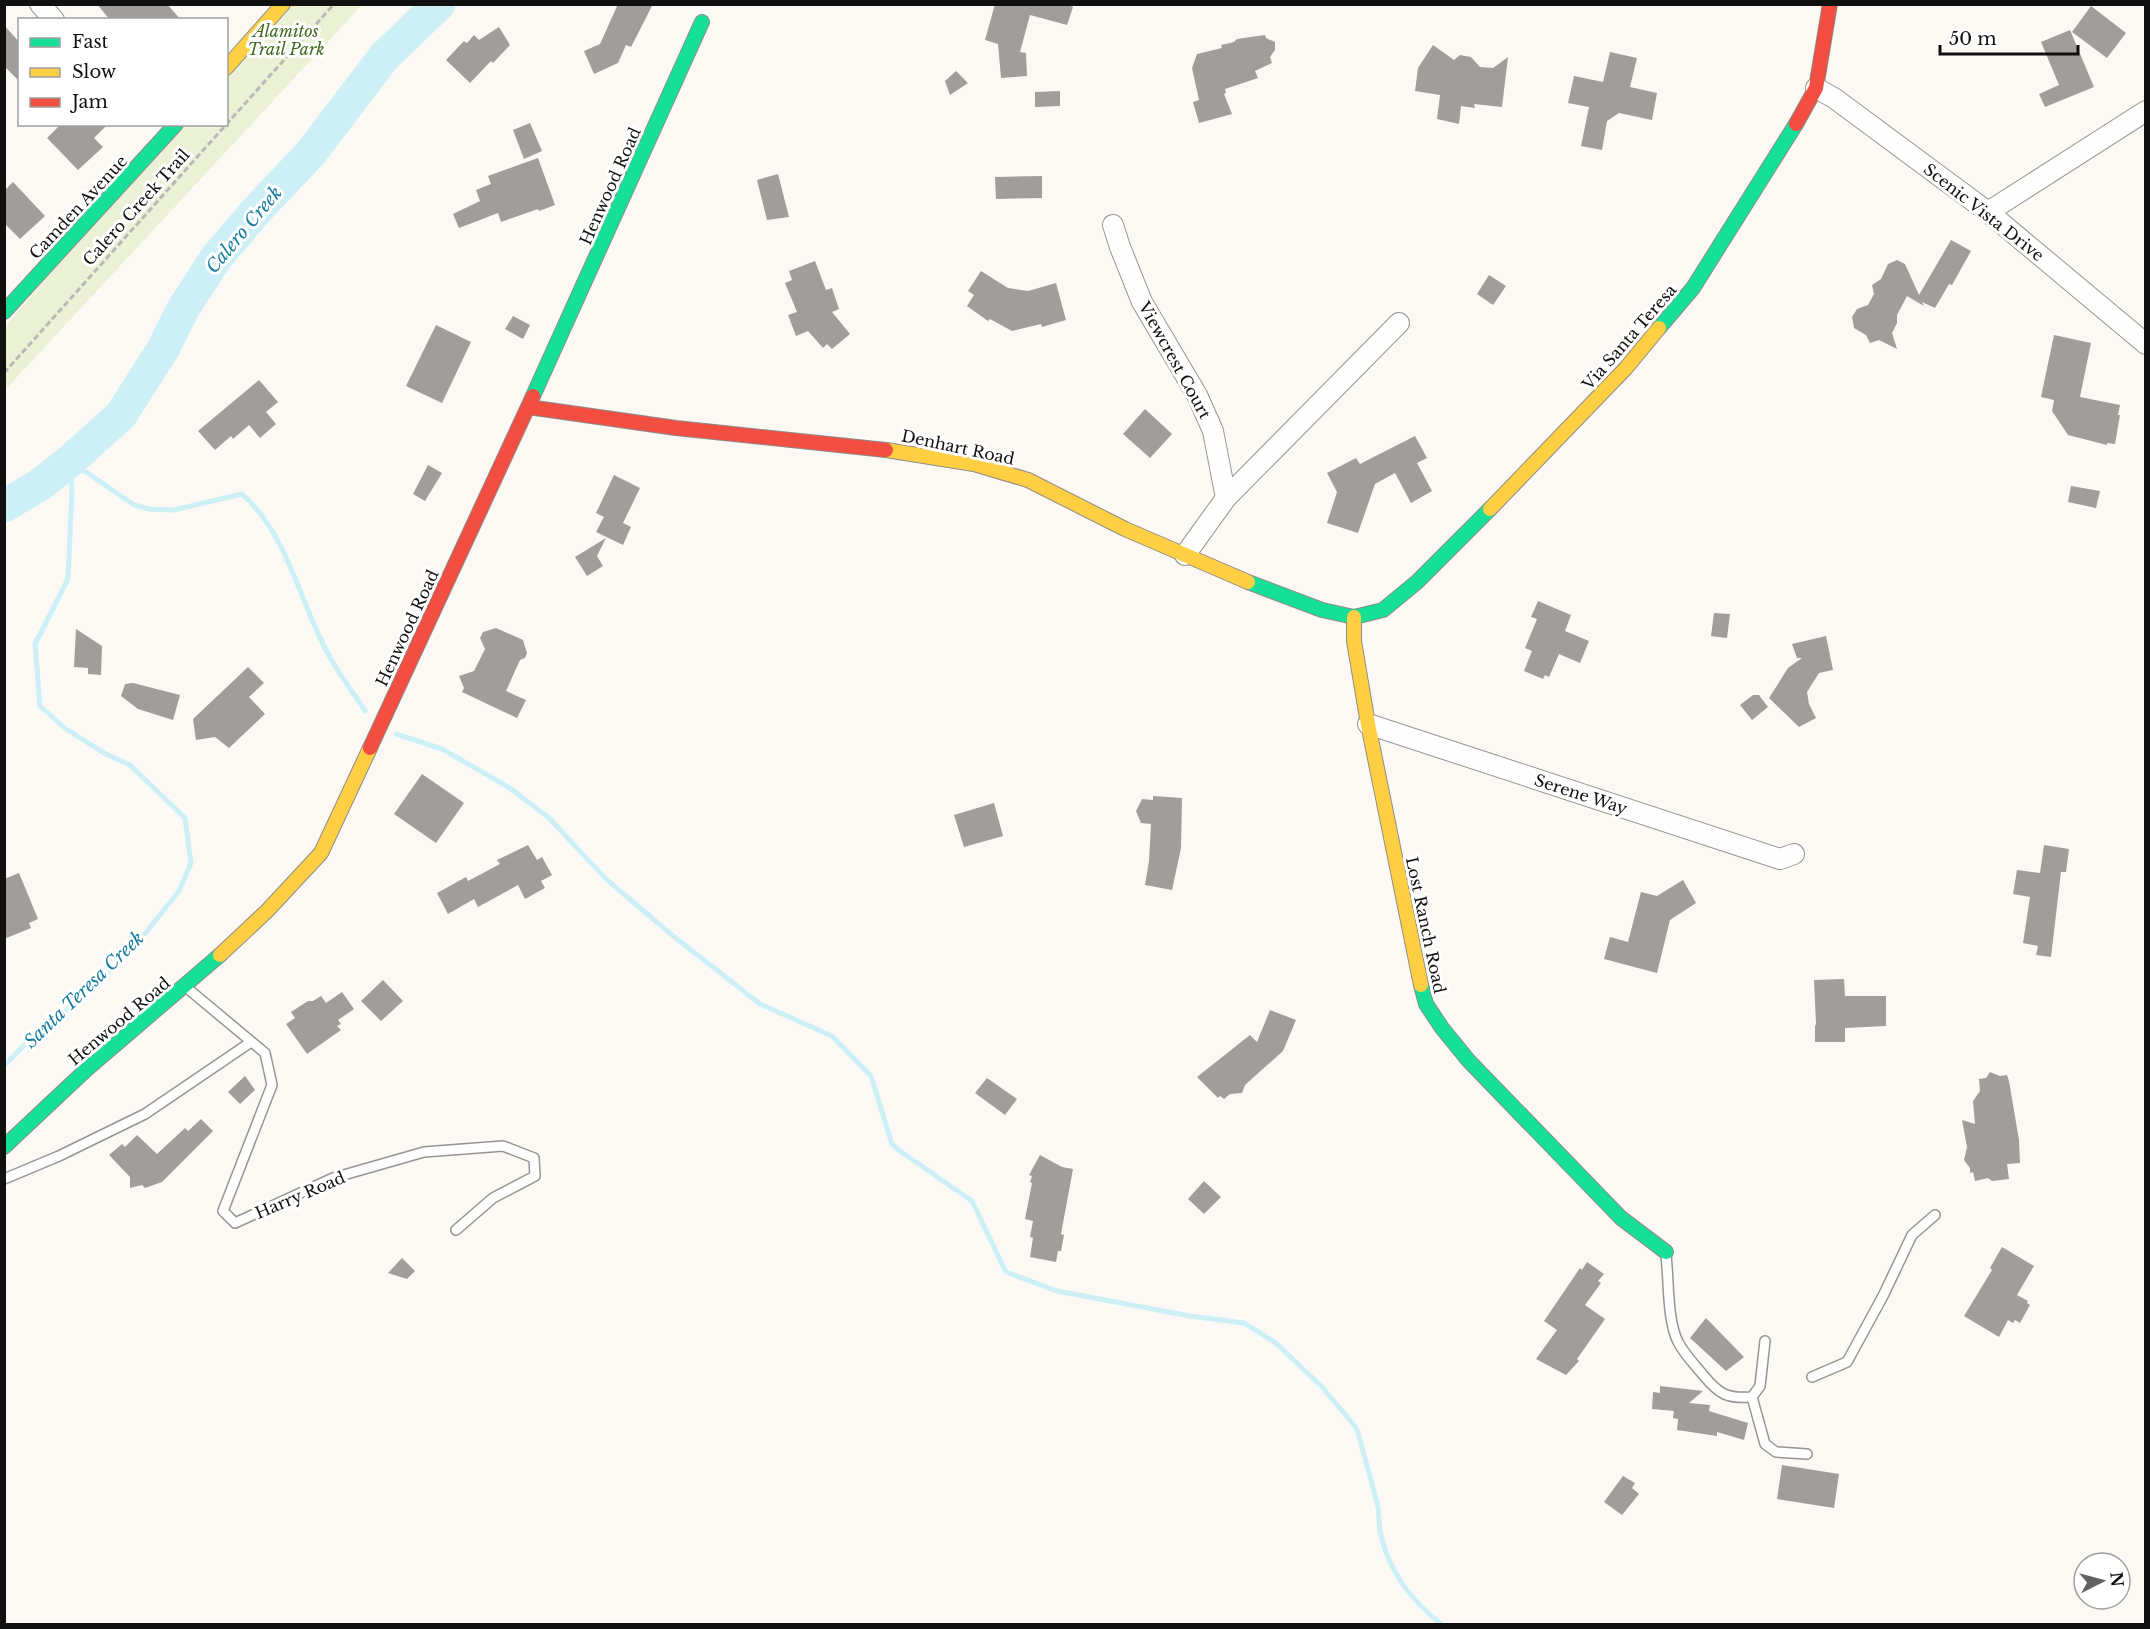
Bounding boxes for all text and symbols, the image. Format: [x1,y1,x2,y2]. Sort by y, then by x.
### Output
legend [18,18,228,126]
scale bar [1940,18,2078,56]
park label: Alamitos Trail Park [248,21,324,59]
text: 50 m [1949,28,1997,50]
text: Fast [72,31,109,53]
text: Slow [72,61,117,83]
text: Jam [70,91,108,113]
street label: Henwood Road [575,124,645,248]
street label: Calero Creek Trail [78,145,194,269]
street label: Camden Avenue [25,151,131,263]
street label: Scenic Vista Drive [1920,159,2048,265]
water label: Calero Creek [201,182,287,278]
street label: Via Santa Teresa [1577,280,1680,395]
street label: Viewcrest Court [1134,297,1215,422]
street label: Denhart Road [900,425,1017,469]
street label: Henwood Road [371,566,443,690]
street label: Serene Way [1532,770,1631,819]
street label: Lost Ranch Road [1402,855,1450,995]
water label: Santa Teresa Creek [20,927,148,1053]
street label: Henwood Road [64,973,174,1069]
street label: Harry Road [252,1167,348,1223]
north arrow [2072,1551,2132,1611]
text: N [2106,1571,2128,1588]

